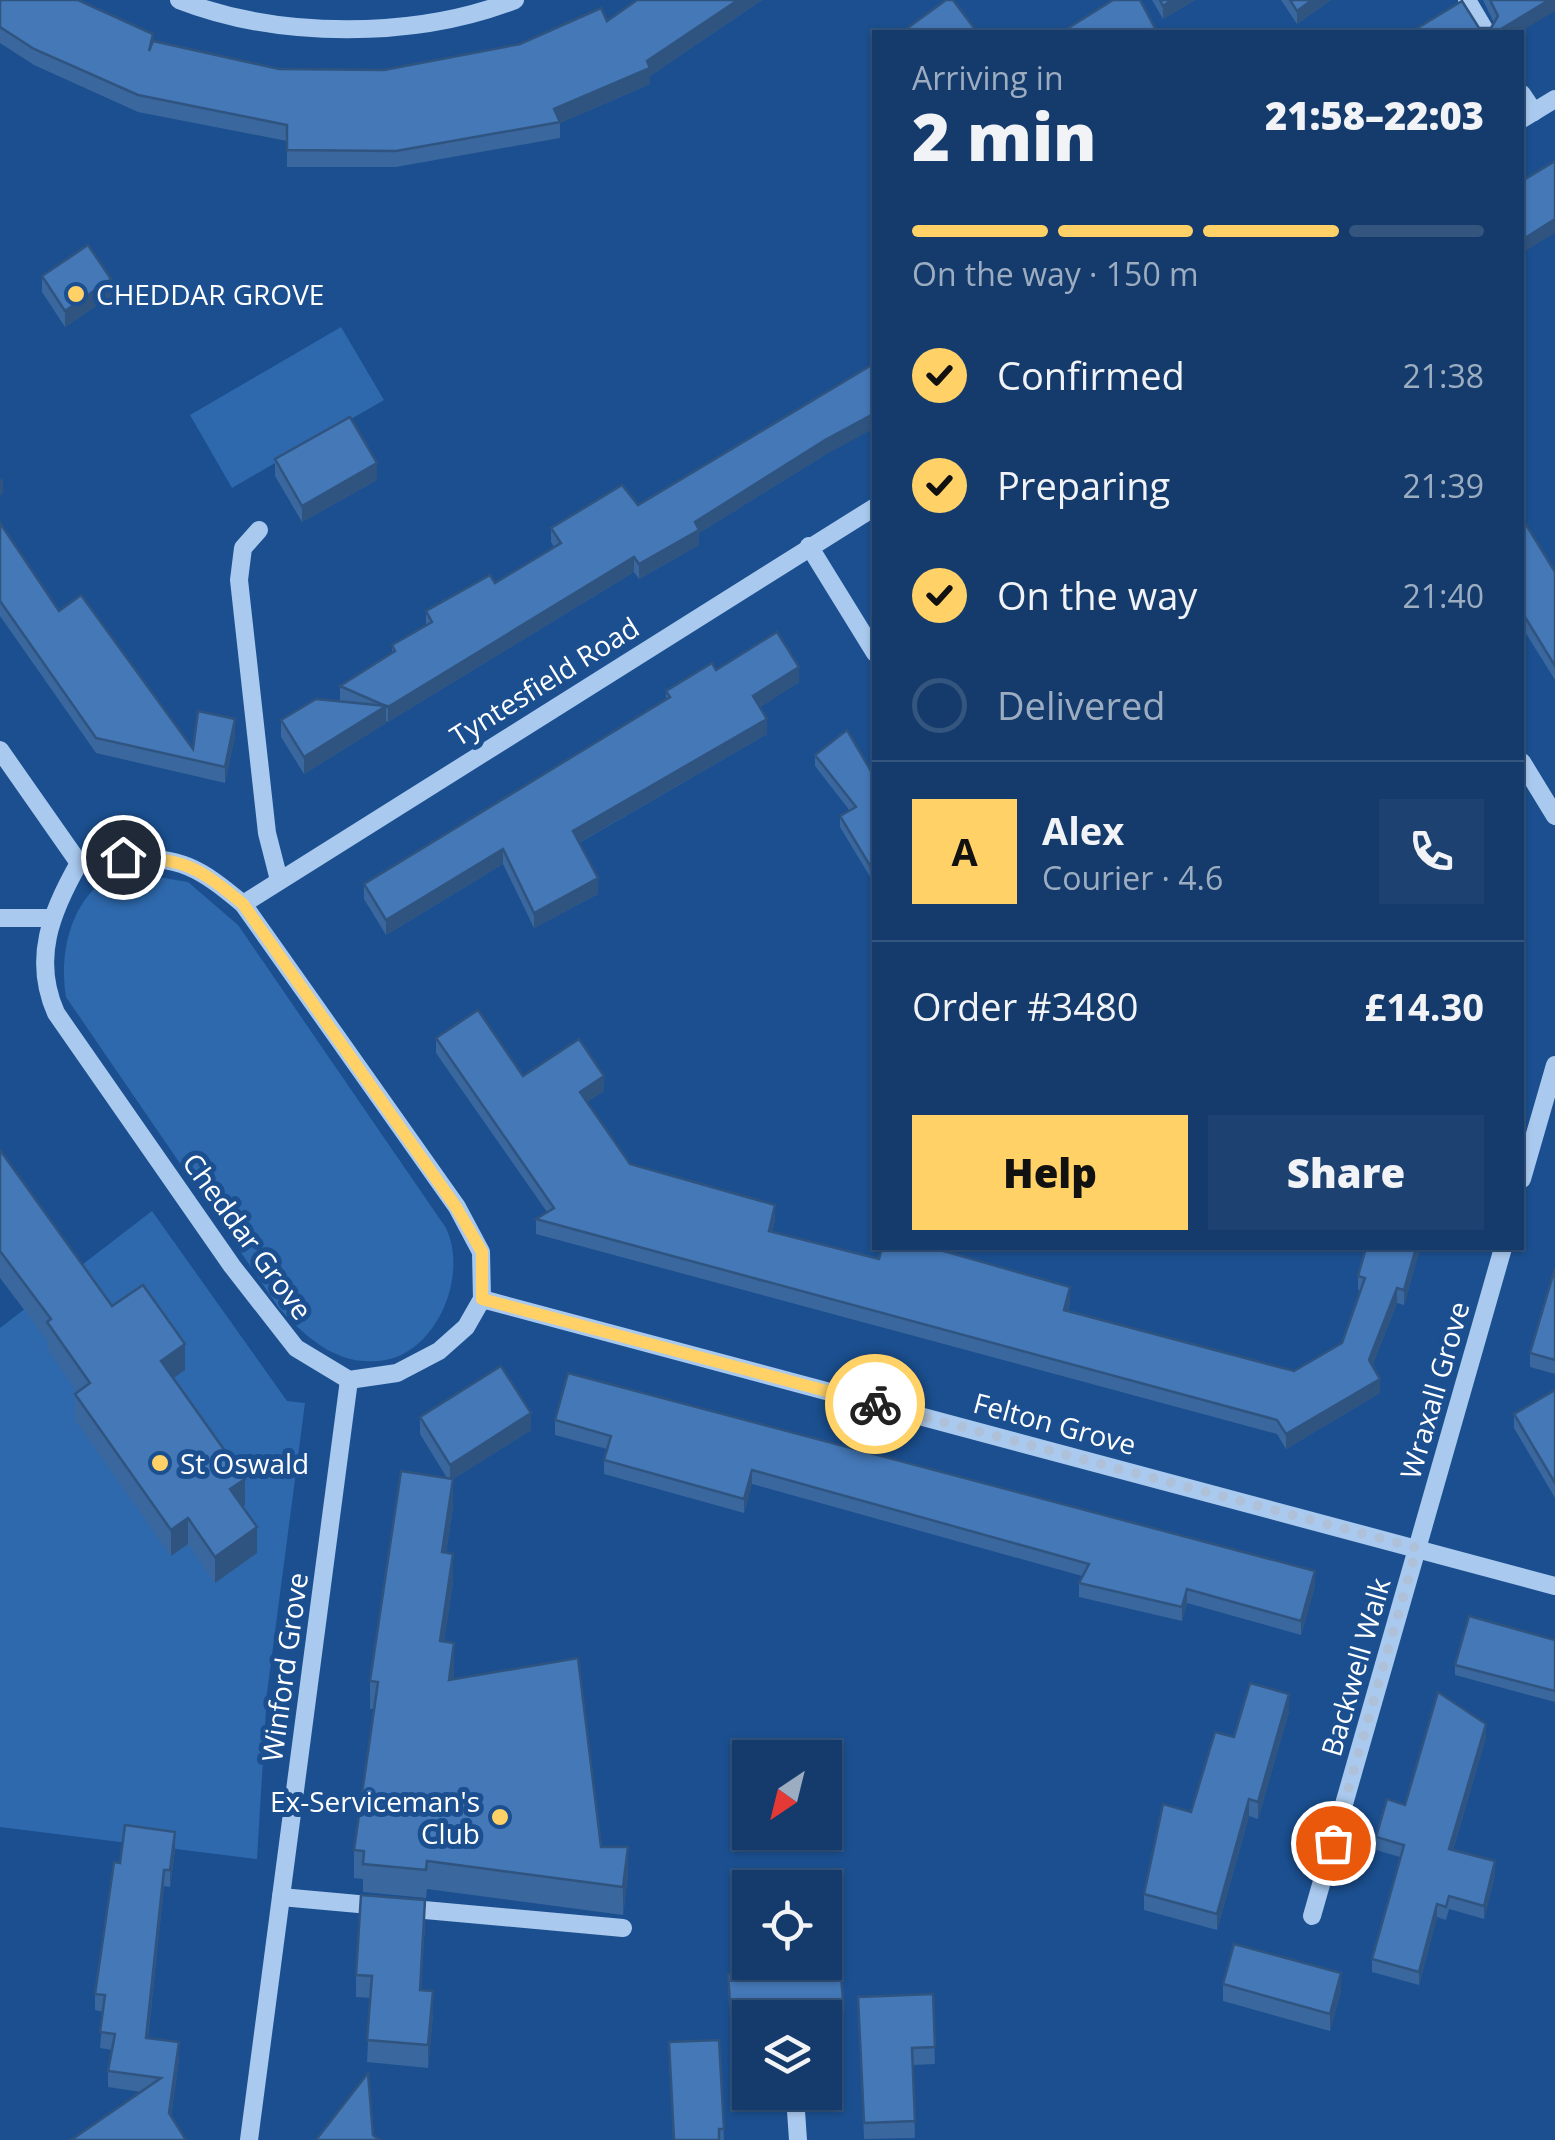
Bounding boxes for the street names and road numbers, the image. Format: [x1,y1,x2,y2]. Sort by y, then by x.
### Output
street label: Tyntesfield Road [442,608,646,754]
street label: Cheddar Grove [175,1145,321,1327]
street label: Wraxall Grove [1391,1297,1477,1483]
street label: Felton Grove [969,1383,1141,1463]
street label: Winford Grove [252,1570,316,1764]
street label: Backwell Walk [1311,1573,1399,1761]

